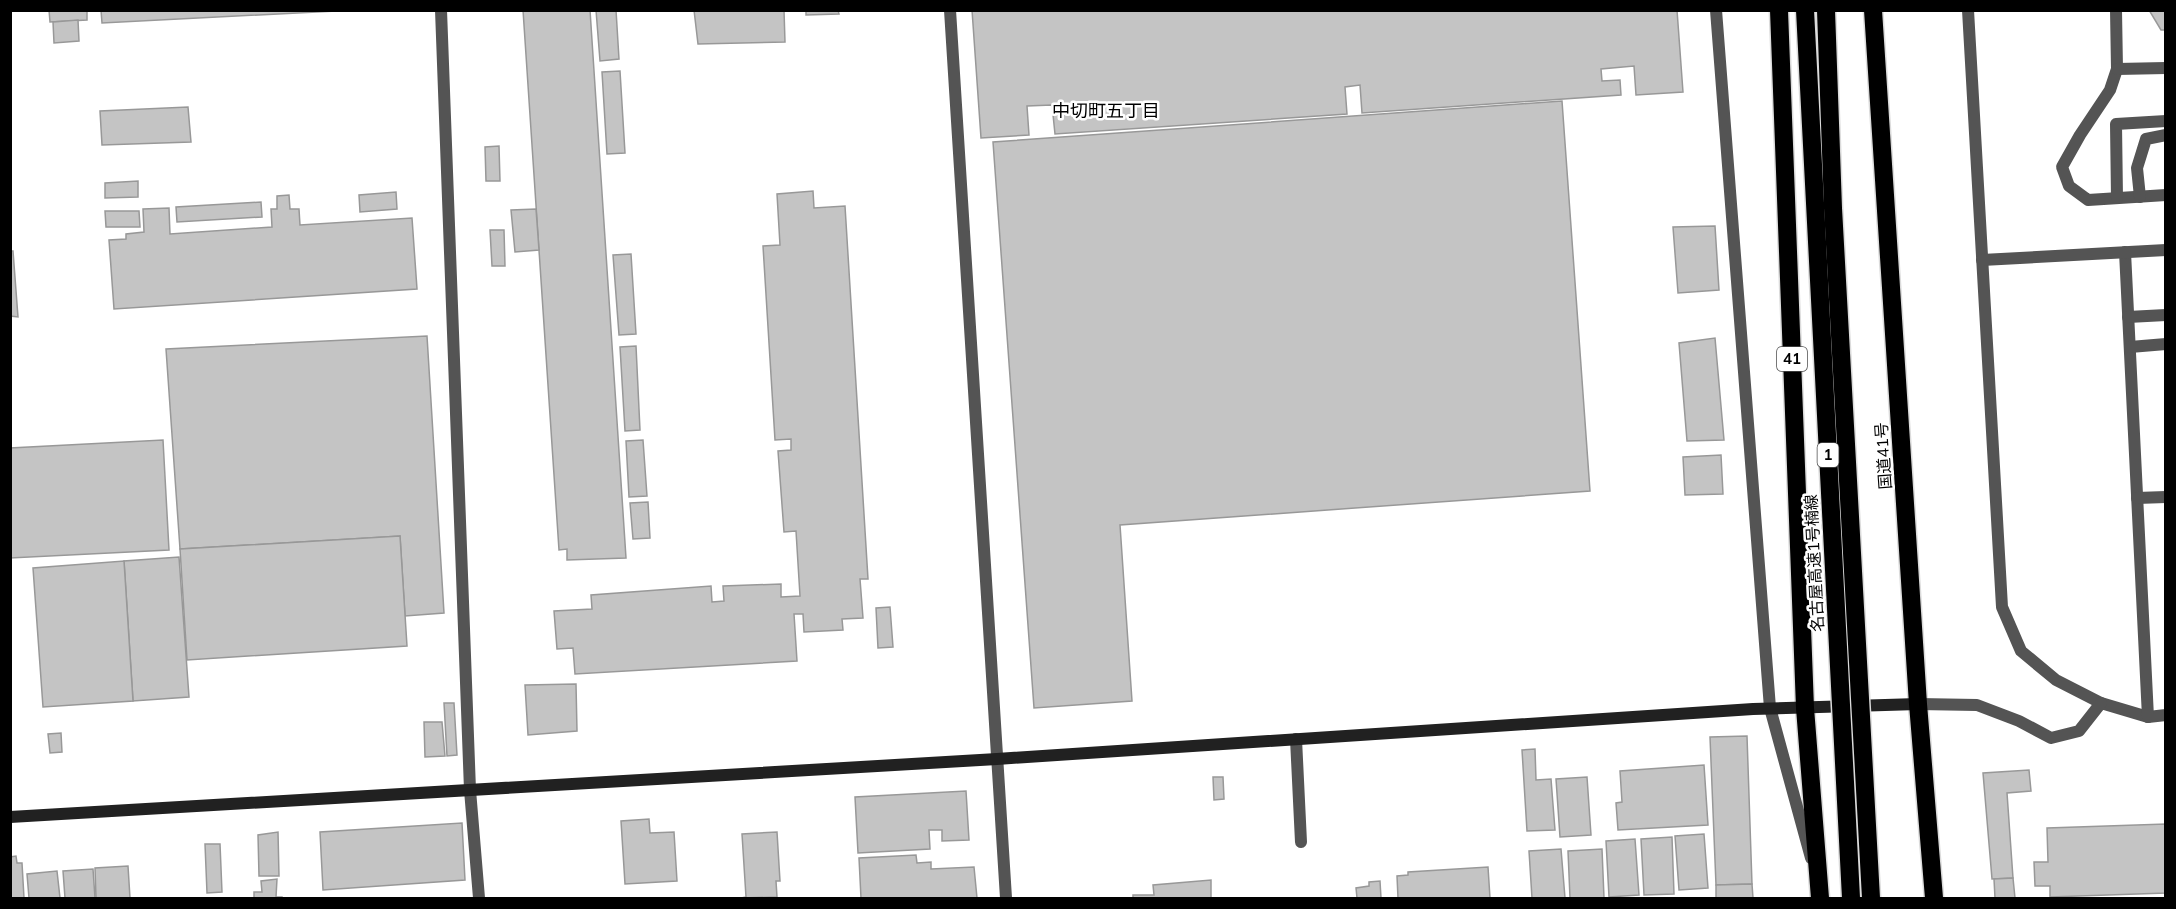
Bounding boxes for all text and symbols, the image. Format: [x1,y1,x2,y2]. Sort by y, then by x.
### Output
district label: 中切町五丁目 [1052,99,1160,122]
road number: 41 [1777,347,1807,371]
street label: 国道41号 [1871,422,1895,490]
road number: 1 [1818,443,1838,467]
street label: 名古屋高速1号楠線 [1800,494,1828,632]

